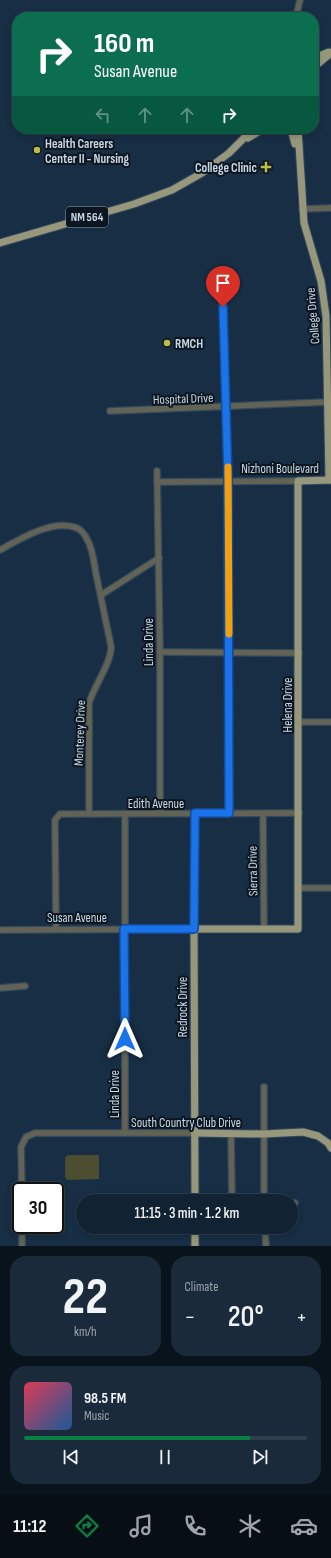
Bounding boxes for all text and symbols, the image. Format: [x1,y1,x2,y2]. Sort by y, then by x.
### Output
text: 160 m [94,27,154,60]
icon: right [28,28,80,80]
text: Susan Avenue [94,61,177,82]
icon: left [92,104,114,126]
icon: ahead [134,104,156,126]
icon: ahead [176,104,198,126]
icon: right [218,104,240,126]
place label: Health Careers Center II - Nursing [45,136,130,167]
marker: Health Careers Center II - Nursing [32,145,42,155]
place label: College Clinic [195,160,258,176]
marker: College Clinic [260,161,272,173]
road number: NM 564 [66,207,108,227]
pin [206,266,240,307]
icon: arrive [212,272,234,294]
street label: College Drive [303,287,323,345]
place label: RMCH [175,336,203,352]
marker: RMCH [162,338,172,348]
street label: Hospital Drive [152,390,214,408]
street label: Nizhoni Boulevard [241,461,319,477]
street label: Linda Drive [141,618,157,666]
street label: Helena Drive [280,678,296,732]
street label: Monterey Drive [71,700,89,766]
street label: Edith Avenue [128,796,184,812]
street label: Sierra Drive [245,846,261,896]
street label: Susan Avenue [47,910,107,926]
street label: Redrock Drive [175,977,191,1037]
position arrow [104,1018,146,1060]
street label: Linda Drive [107,1070,123,1118]
street label: South Country Club Drive [131,1115,241,1131]
speed limit sign: 30 [12,1182,64,1234]
text: 11:15 · 3 min · 1.2 km [135,1204,239,1223]
text: 22 [62,1266,108,1329]
text: Climate [185,1279,218,1295]
text: 20° [228,1299,264,1335]
text: − [185,1304,195,1331]
text: + [296,1304,307,1331]
text: km/h [74,1324,96,1340]
text: 98.5 FM [84,1389,126,1408]
text: Music [84,1408,109,1424]
icon: previous [60,1446,82,1468]
icon: pause [154,1446,176,1468]
icon: next [249,1446,271,1468]
icon: directions [73,1512,101,1540]
icon: music [127,1512,155,1540]
icon: phone [181,1512,209,1540]
icon: climate [236,1512,264,1540]
icon: car [290,1512,318,1540]
text: 11:12 [13,1516,46,1537]

